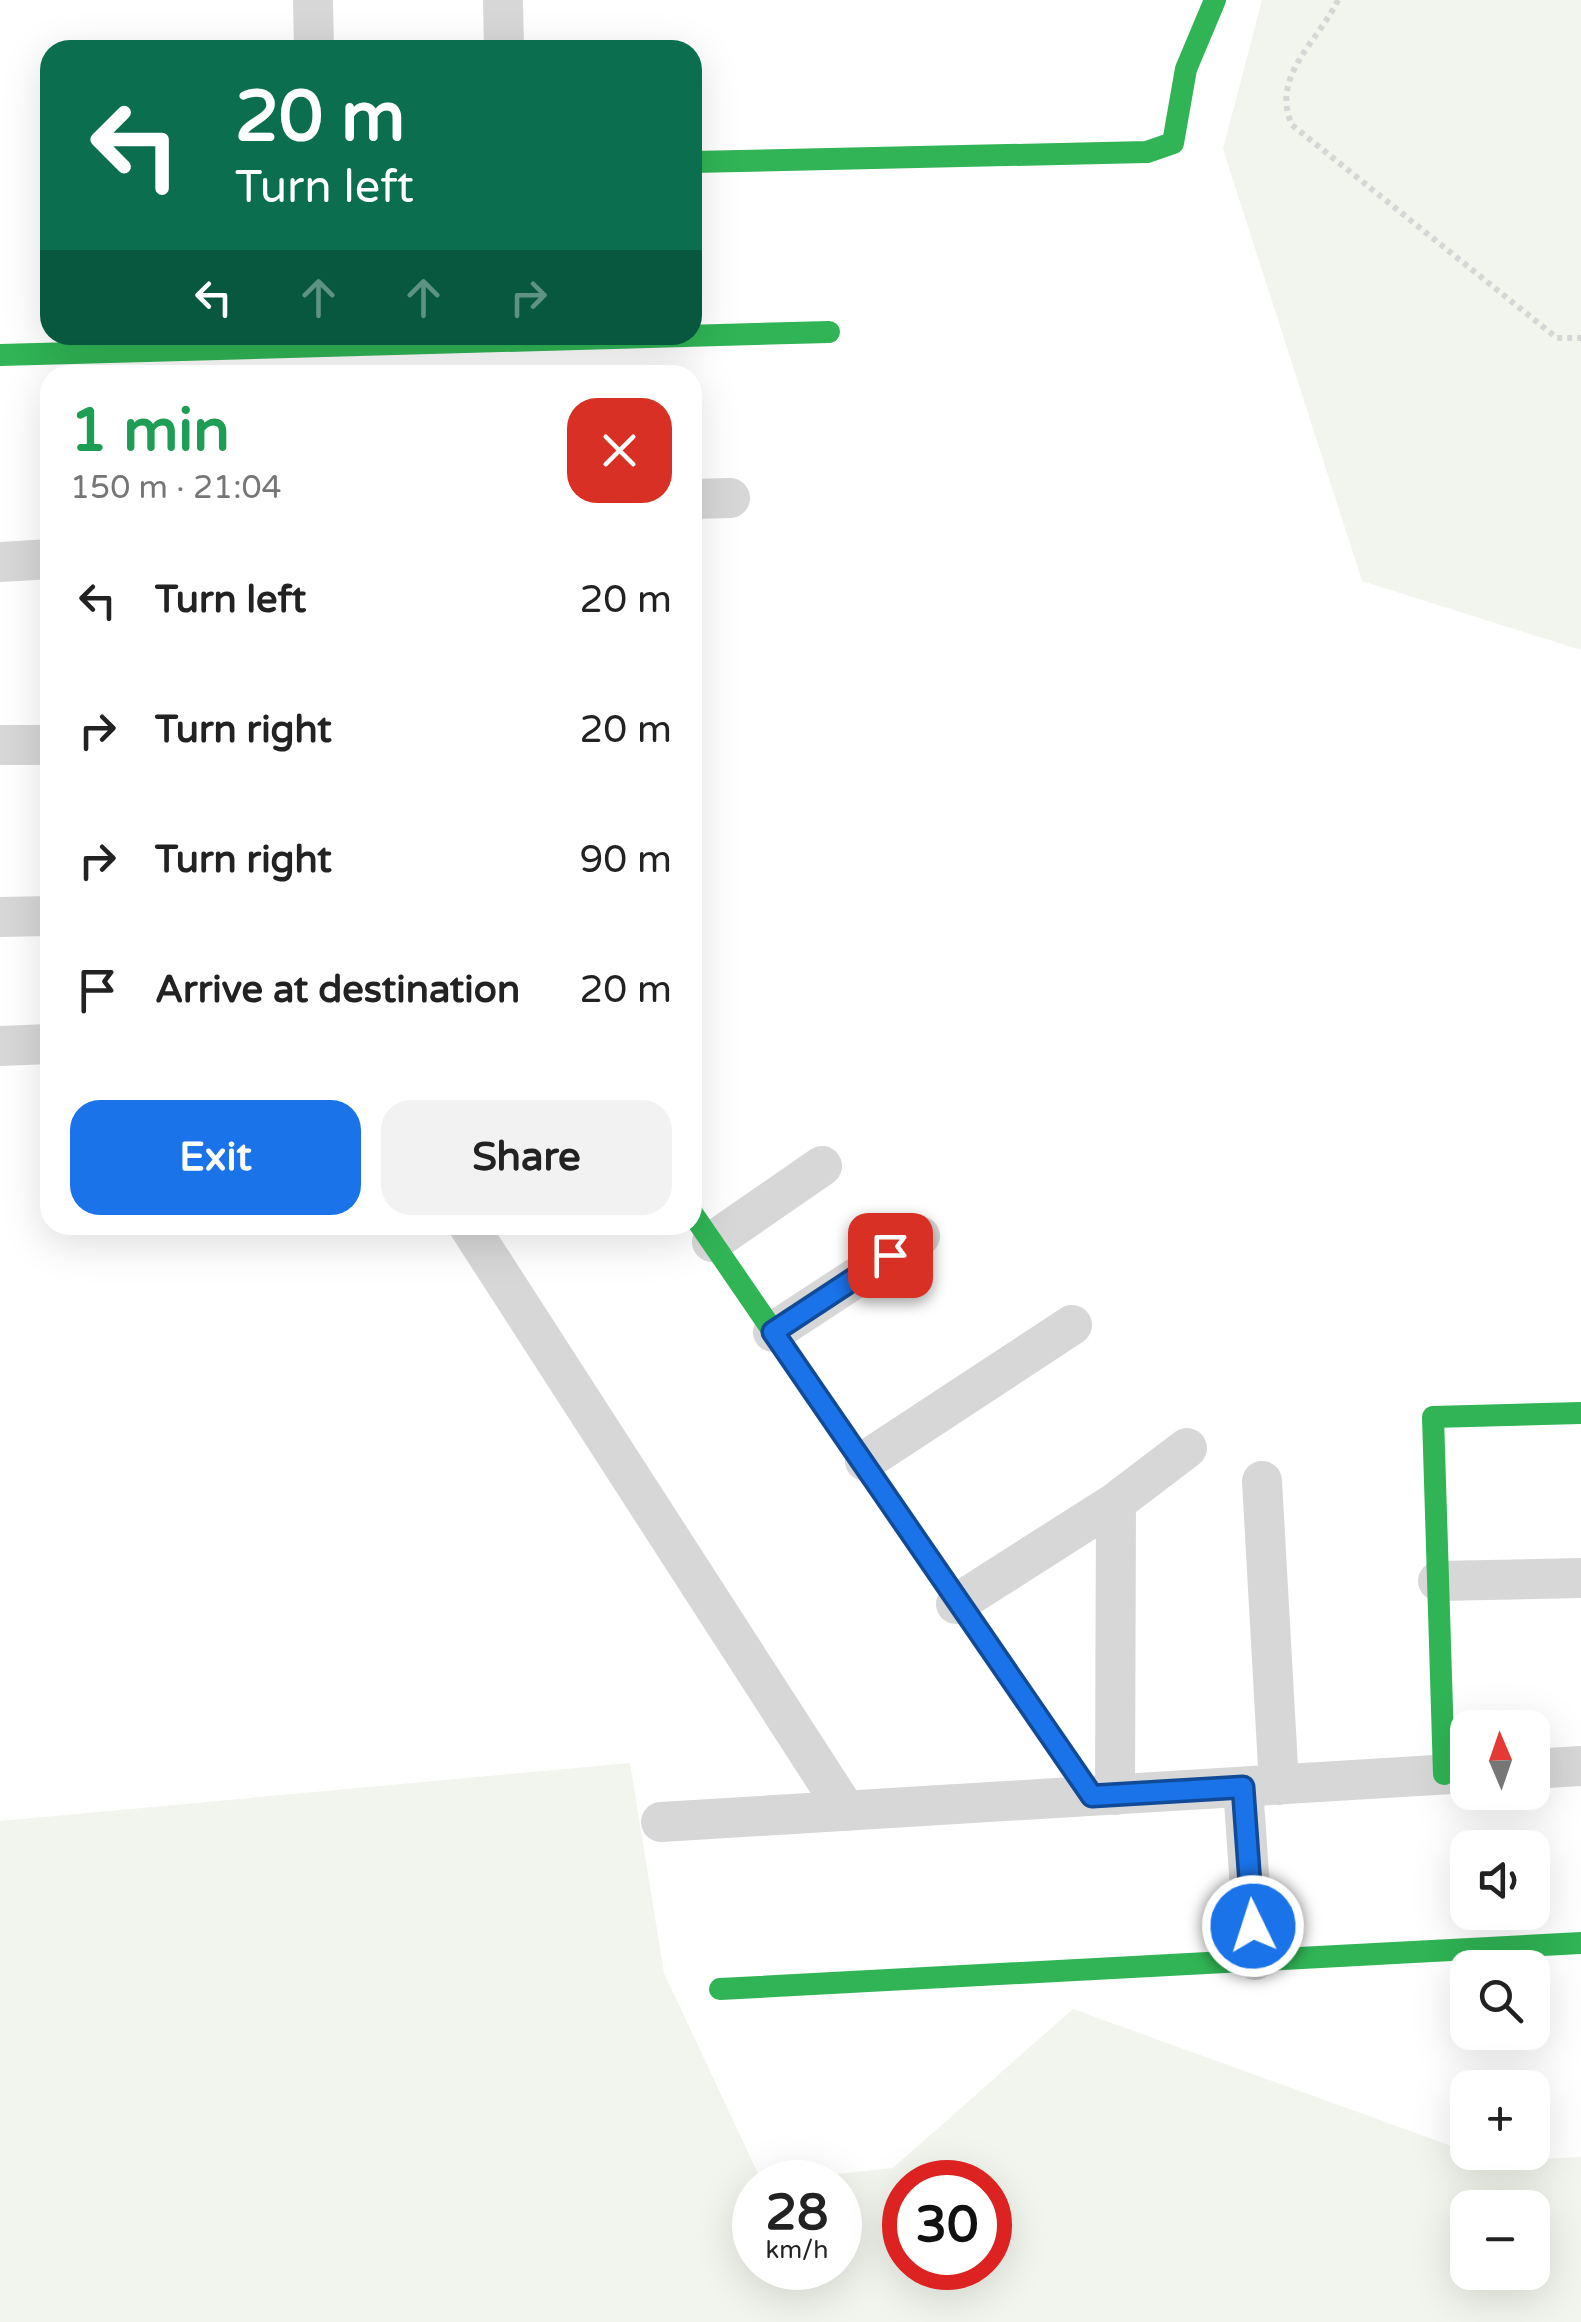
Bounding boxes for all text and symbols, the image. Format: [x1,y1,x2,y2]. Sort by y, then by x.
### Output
text: 20 m [235,76,405,160]
icon: left [70,80,200,210]
text: Turn left [235,161,414,215]
icon: left [186,270,241,325]
icon: ahead [291,270,346,325]
icon: ahead [396,270,451,325]
icon: right [501,270,556,325]
text: 1 min [70,395,230,467]
button: close [567,398,672,503]
text: 150 m · 21:04 [70,469,282,507]
icon: left [70,573,125,628]
text: Turn left [155,577,306,623]
text: 20 m [580,577,672,623]
icon: right [70,703,125,758]
text: Turn right [155,707,332,753]
text: 20 m [580,707,672,753]
icon: right [70,833,125,888]
text: Turn right [155,837,332,883]
text: 90 m [580,837,672,883]
icon: arrive [70,963,125,1018]
text: Arrive at destination [155,967,520,1013]
text: 20 m [580,967,672,1013]
button: Exit [70,1100,361,1215]
button: Share [381,1100,672,1215]
pin [848,1213,933,1298]
icon: arrive [863,1228,918,1283]
north arrow [1450,1710,1550,1810]
map controls [1450,1710,1550,2290]
button: sound [1450,1830,1550,1930]
position arrow [1201,1874,1305,1978]
button: search [1450,1950,1550,2050]
button: + [1450,2070,1550,2170]
speed limit sign: 30 [882,2160,1012,2290]
text: 28 [766,2183,828,2243]
button: − [1450,2190,1550,2290]
text: km/h [766,2235,828,2265]

